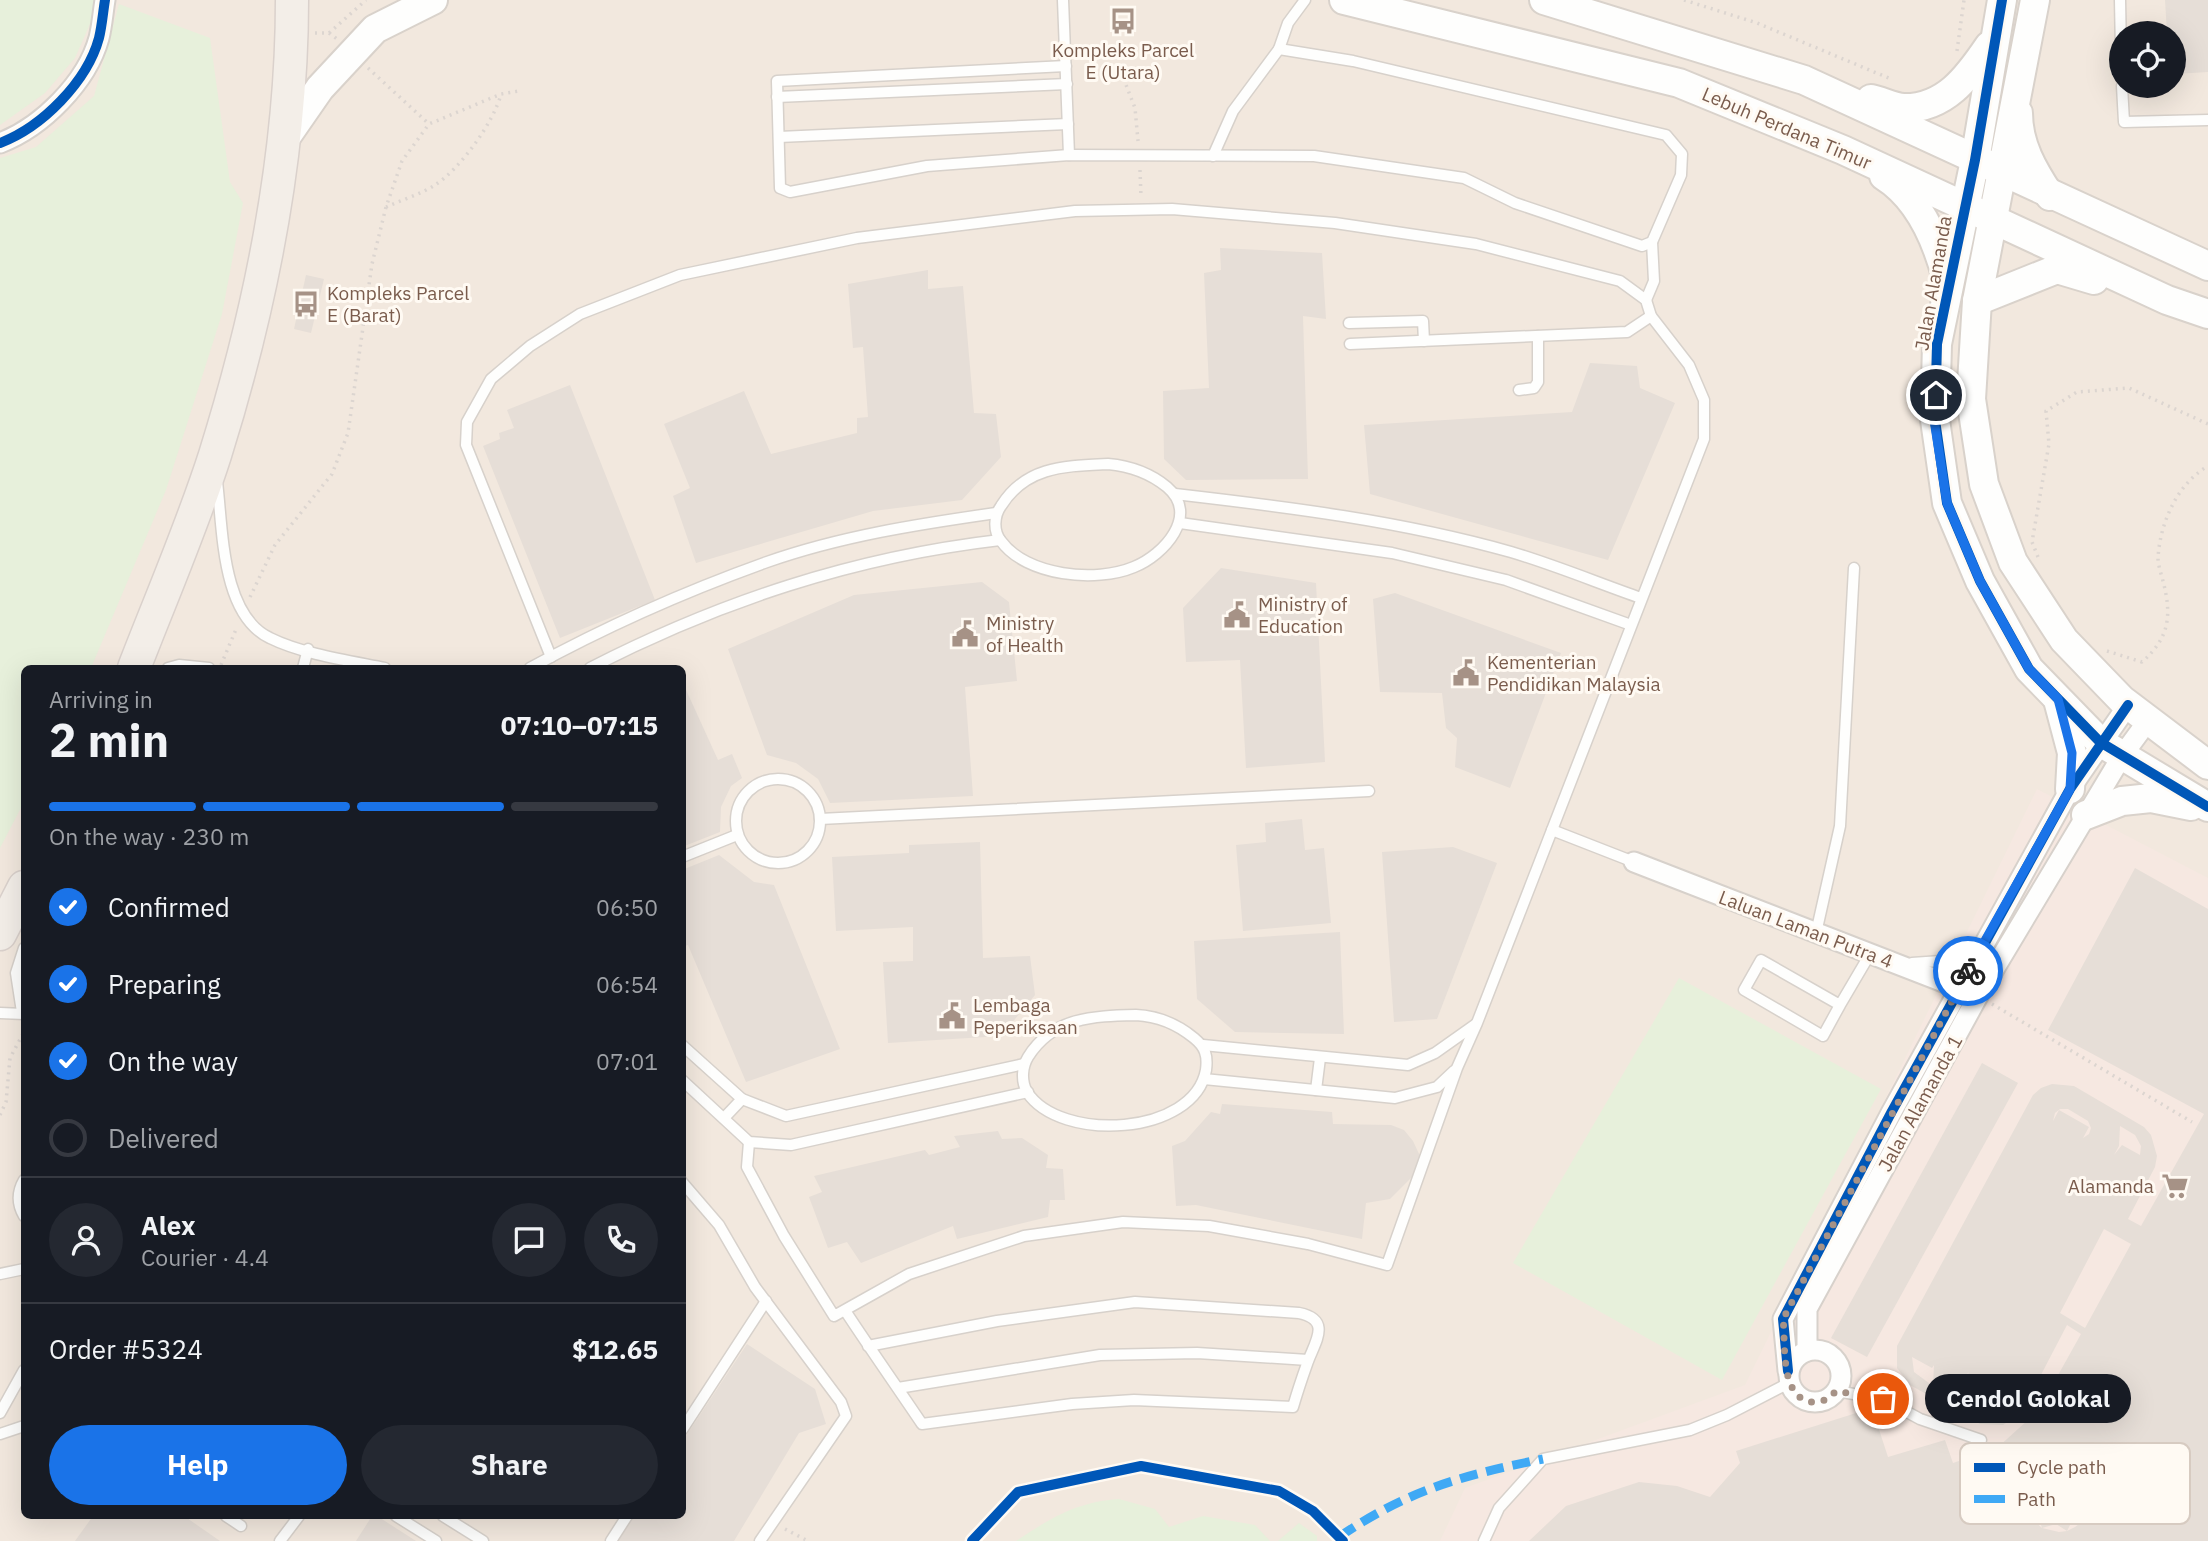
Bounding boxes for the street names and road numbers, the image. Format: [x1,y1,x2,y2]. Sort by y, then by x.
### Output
street label: Lebuh Perdana Timur [1699,81,1875,175]
street label: Jalan Alamanda [1909,214,1957,352]
street label: Laluan Laman Putra 4 [1716,885,1896,973]
street label: Jalan Alamanda 1 [1873,1030,1967,1176]

